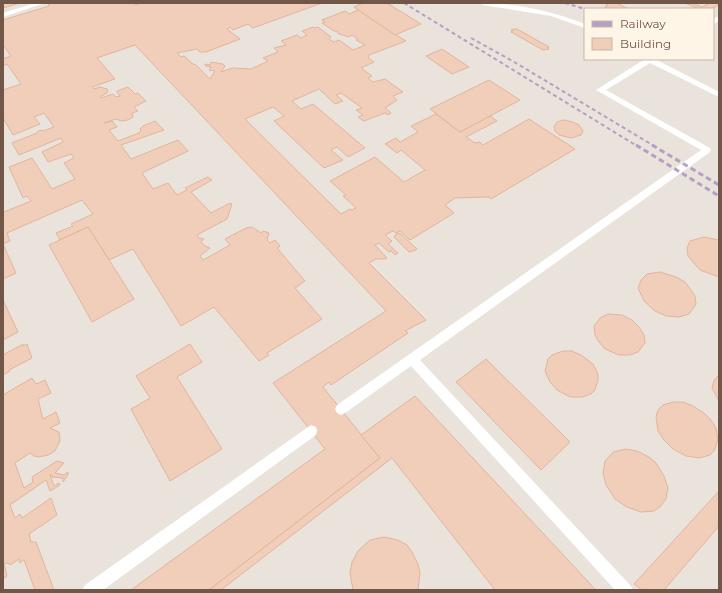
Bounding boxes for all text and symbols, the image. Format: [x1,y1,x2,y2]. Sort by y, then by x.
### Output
legend [584,8,714,60]
text: Railway [620,16,666,31]
text: Building [620,36,671,51]

